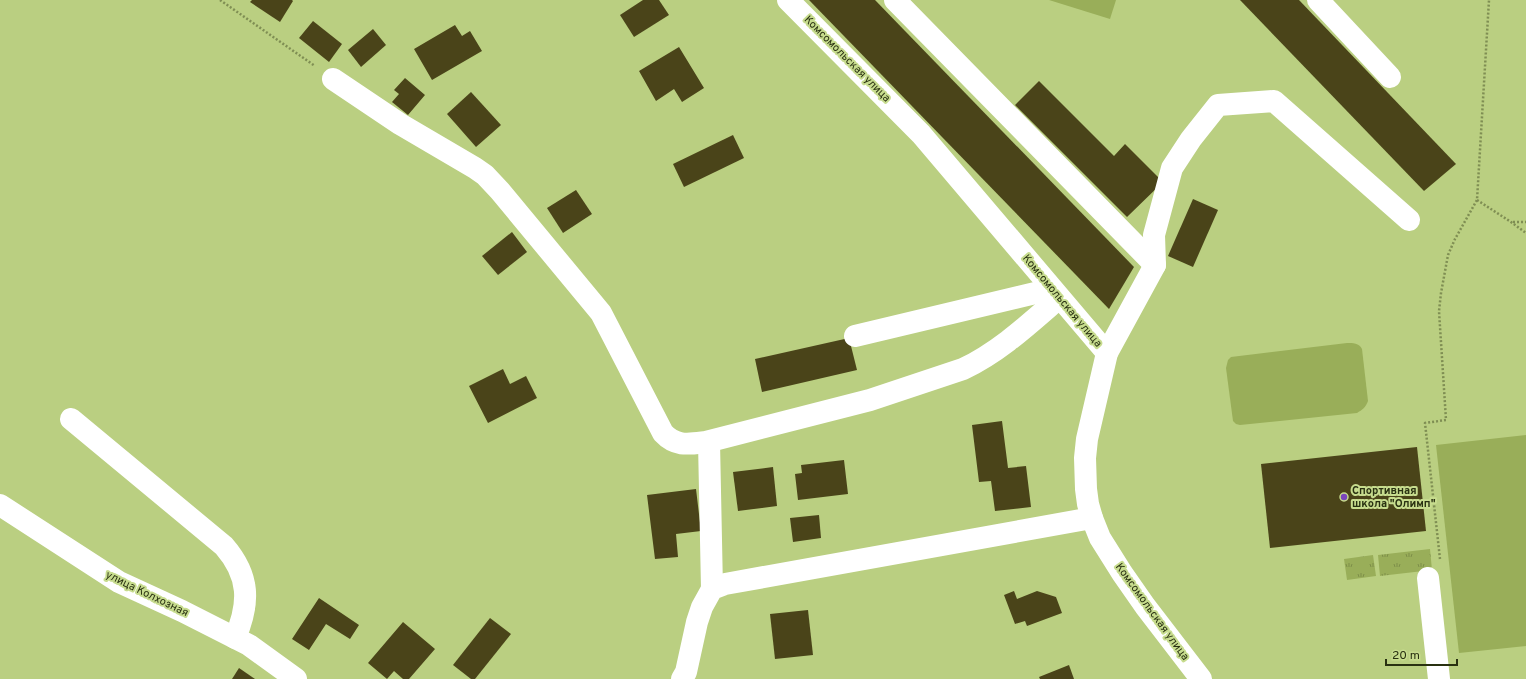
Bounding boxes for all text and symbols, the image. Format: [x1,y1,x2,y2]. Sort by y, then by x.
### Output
street label: Комсомольская улица [801,13,893,105]
street label: Комсомольская улица [1019,252,1105,350]
place label: Спортивная школа "Олимп" [1352,484,1436,511]
marker: Спортивная школа "Олимп" [1339,492,1349,502]
street label: Комсомольская улица [1112,561,1192,663]
street label: улица Колхозная [103,568,191,620]
scale bar [1386,641,1457,667]
text: 20 m [1392,648,1420,664]

